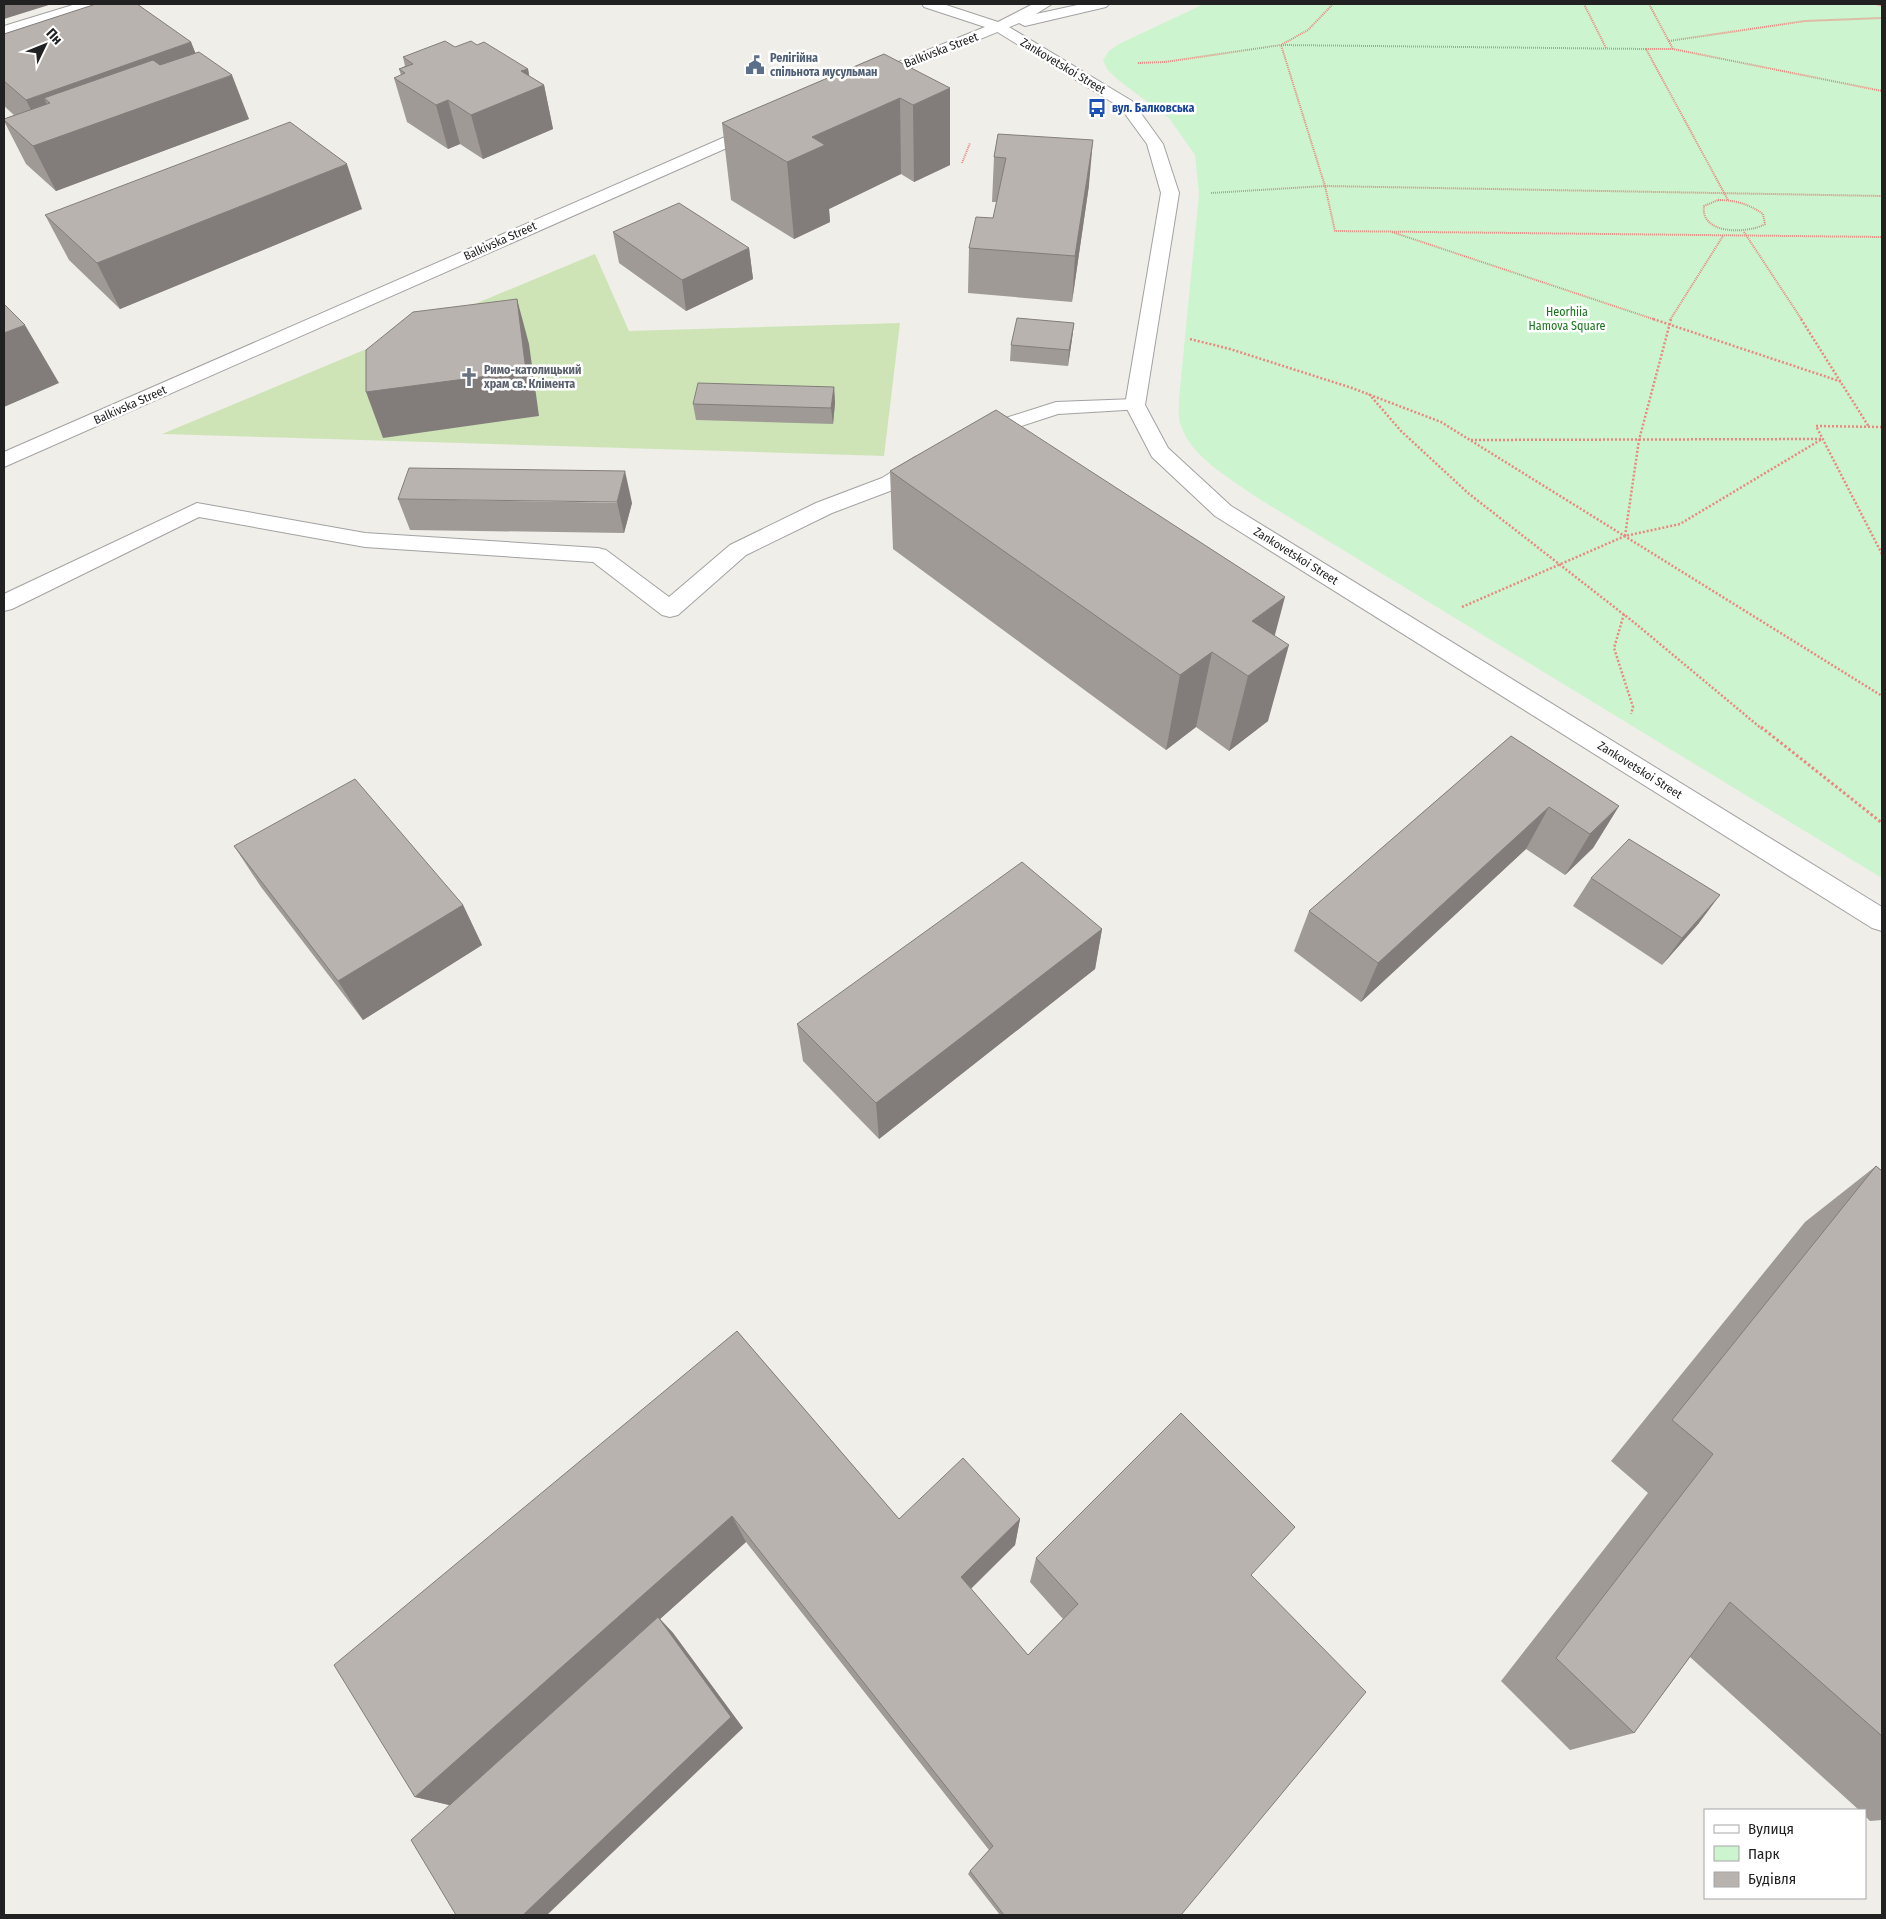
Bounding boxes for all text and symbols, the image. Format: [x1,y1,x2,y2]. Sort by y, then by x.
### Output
north arrow [20,20,70,70]
text: Пн [43,25,66,48]
street label: Balkivska Street [902,29,980,71]
street label: Zankovetskoi Street [1018,35,1108,97]
place label: Релігійна спільнота мусульман [770,51,877,79]
public building icon: Релігійна спільнота мусульман [744,54,766,76]
bus stop icon: вул. Балковська [1086,97,1108,119]
place label: вул. Балковська [1112,101,1194,115]
street label: Balkivska Street [461,219,539,263]
park label: Heorhiia Hamova Square [1529,305,1605,333]
place label: Римо-католицький храм св. Клімента [483,363,581,391]
church icon: Римо-католицький храм св. Клімента [458,366,480,388]
street label: Balkivska Street [91,383,169,427]
street label: Zankovetskoi Street [1251,524,1341,588]
street label: Zankovetskoi Street [1595,738,1685,802]
legend [1704,1809,1866,1899]
text: Вулиця [1748,1820,1794,1838]
text: Парк [1748,1845,1779,1863]
text: Будівля [1748,1870,1796,1888]

